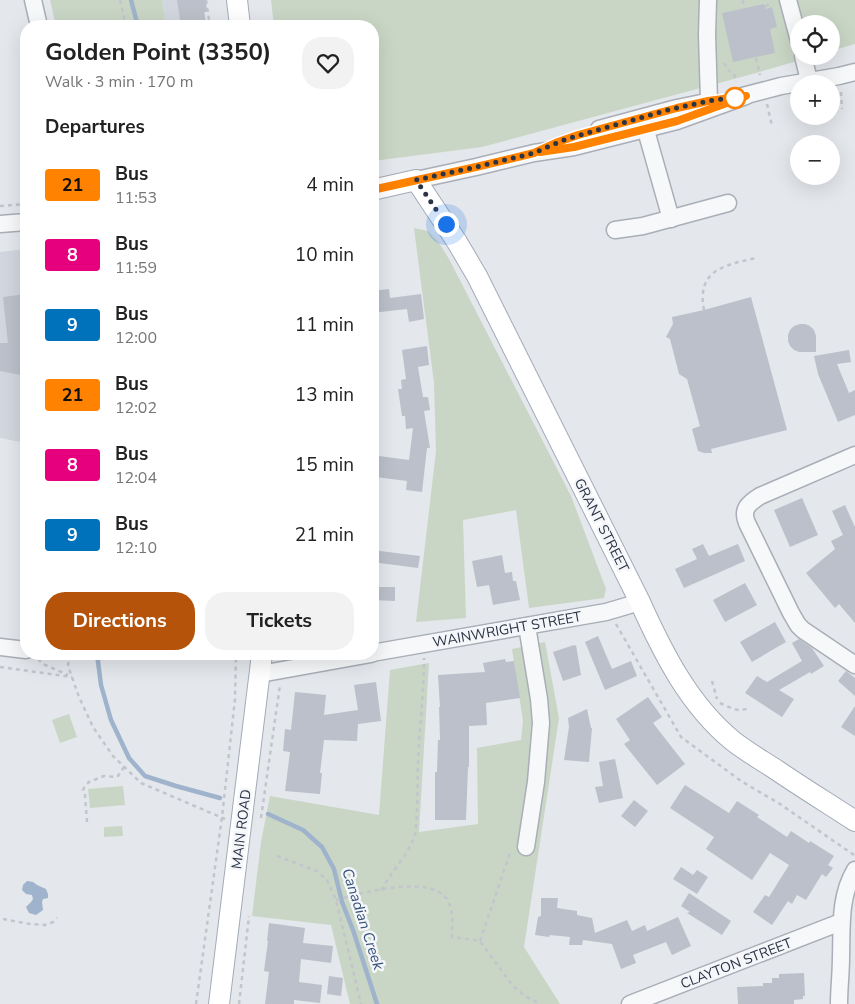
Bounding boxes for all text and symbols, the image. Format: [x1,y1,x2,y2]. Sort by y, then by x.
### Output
map controls [790,15,840,185]
button: locate [790,15,840,65]
text: Golden Point (3350) [45,36,271,68]
button: heart [302,37,354,89]
text: Walk · 3 min · 170 m [45,71,193,93]
button: + [790,75,840,125]
unlabelled marker [724,87,746,109]
text: Departures [45,114,145,140]
button: − [790,135,840,185]
text: Bus [115,161,148,187]
text: 4 min [306,172,354,198]
text: 21 [62,173,83,197]
text: 11:53 [115,187,157,209]
your location [434,212,459,237]
text: Bus [115,231,148,257]
text: 10 min [295,242,354,268]
text: 8 [67,243,78,267]
text: 11:59 [115,257,157,279]
text: Bus [115,301,148,327]
text: 11 min [295,312,354,338]
text: 9 [67,313,78,337]
text: 12:00 [115,327,157,349]
text: Bus [115,371,148,397]
text: 13 min [295,382,354,408]
text: 21 [62,383,83,407]
text: 12:02 [115,397,157,419]
text: Bus [115,441,148,467]
text: 15 min [295,452,354,478]
text: 8 [67,453,78,477]
text: 12:04 [115,467,157,489]
street label: GRANT STREET [570,475,634,576]
text: Bus [115,511,148,537]
text: 21 min [295,522,354,548]
text: 9 [67,523,78,547]
text: 12:10 [115,537,157,559]
button: Directions [45,592,195,650]
button: Tickets [205,592,354,650]
street label: WAINWRIGHT STREET [431,607,584,652]
street label: MAIN ROAD [227,788,256,870]
water label: Canadian Creek [337,866,389,973]
street label: CLAYTON STREET [678,933,795,993]

